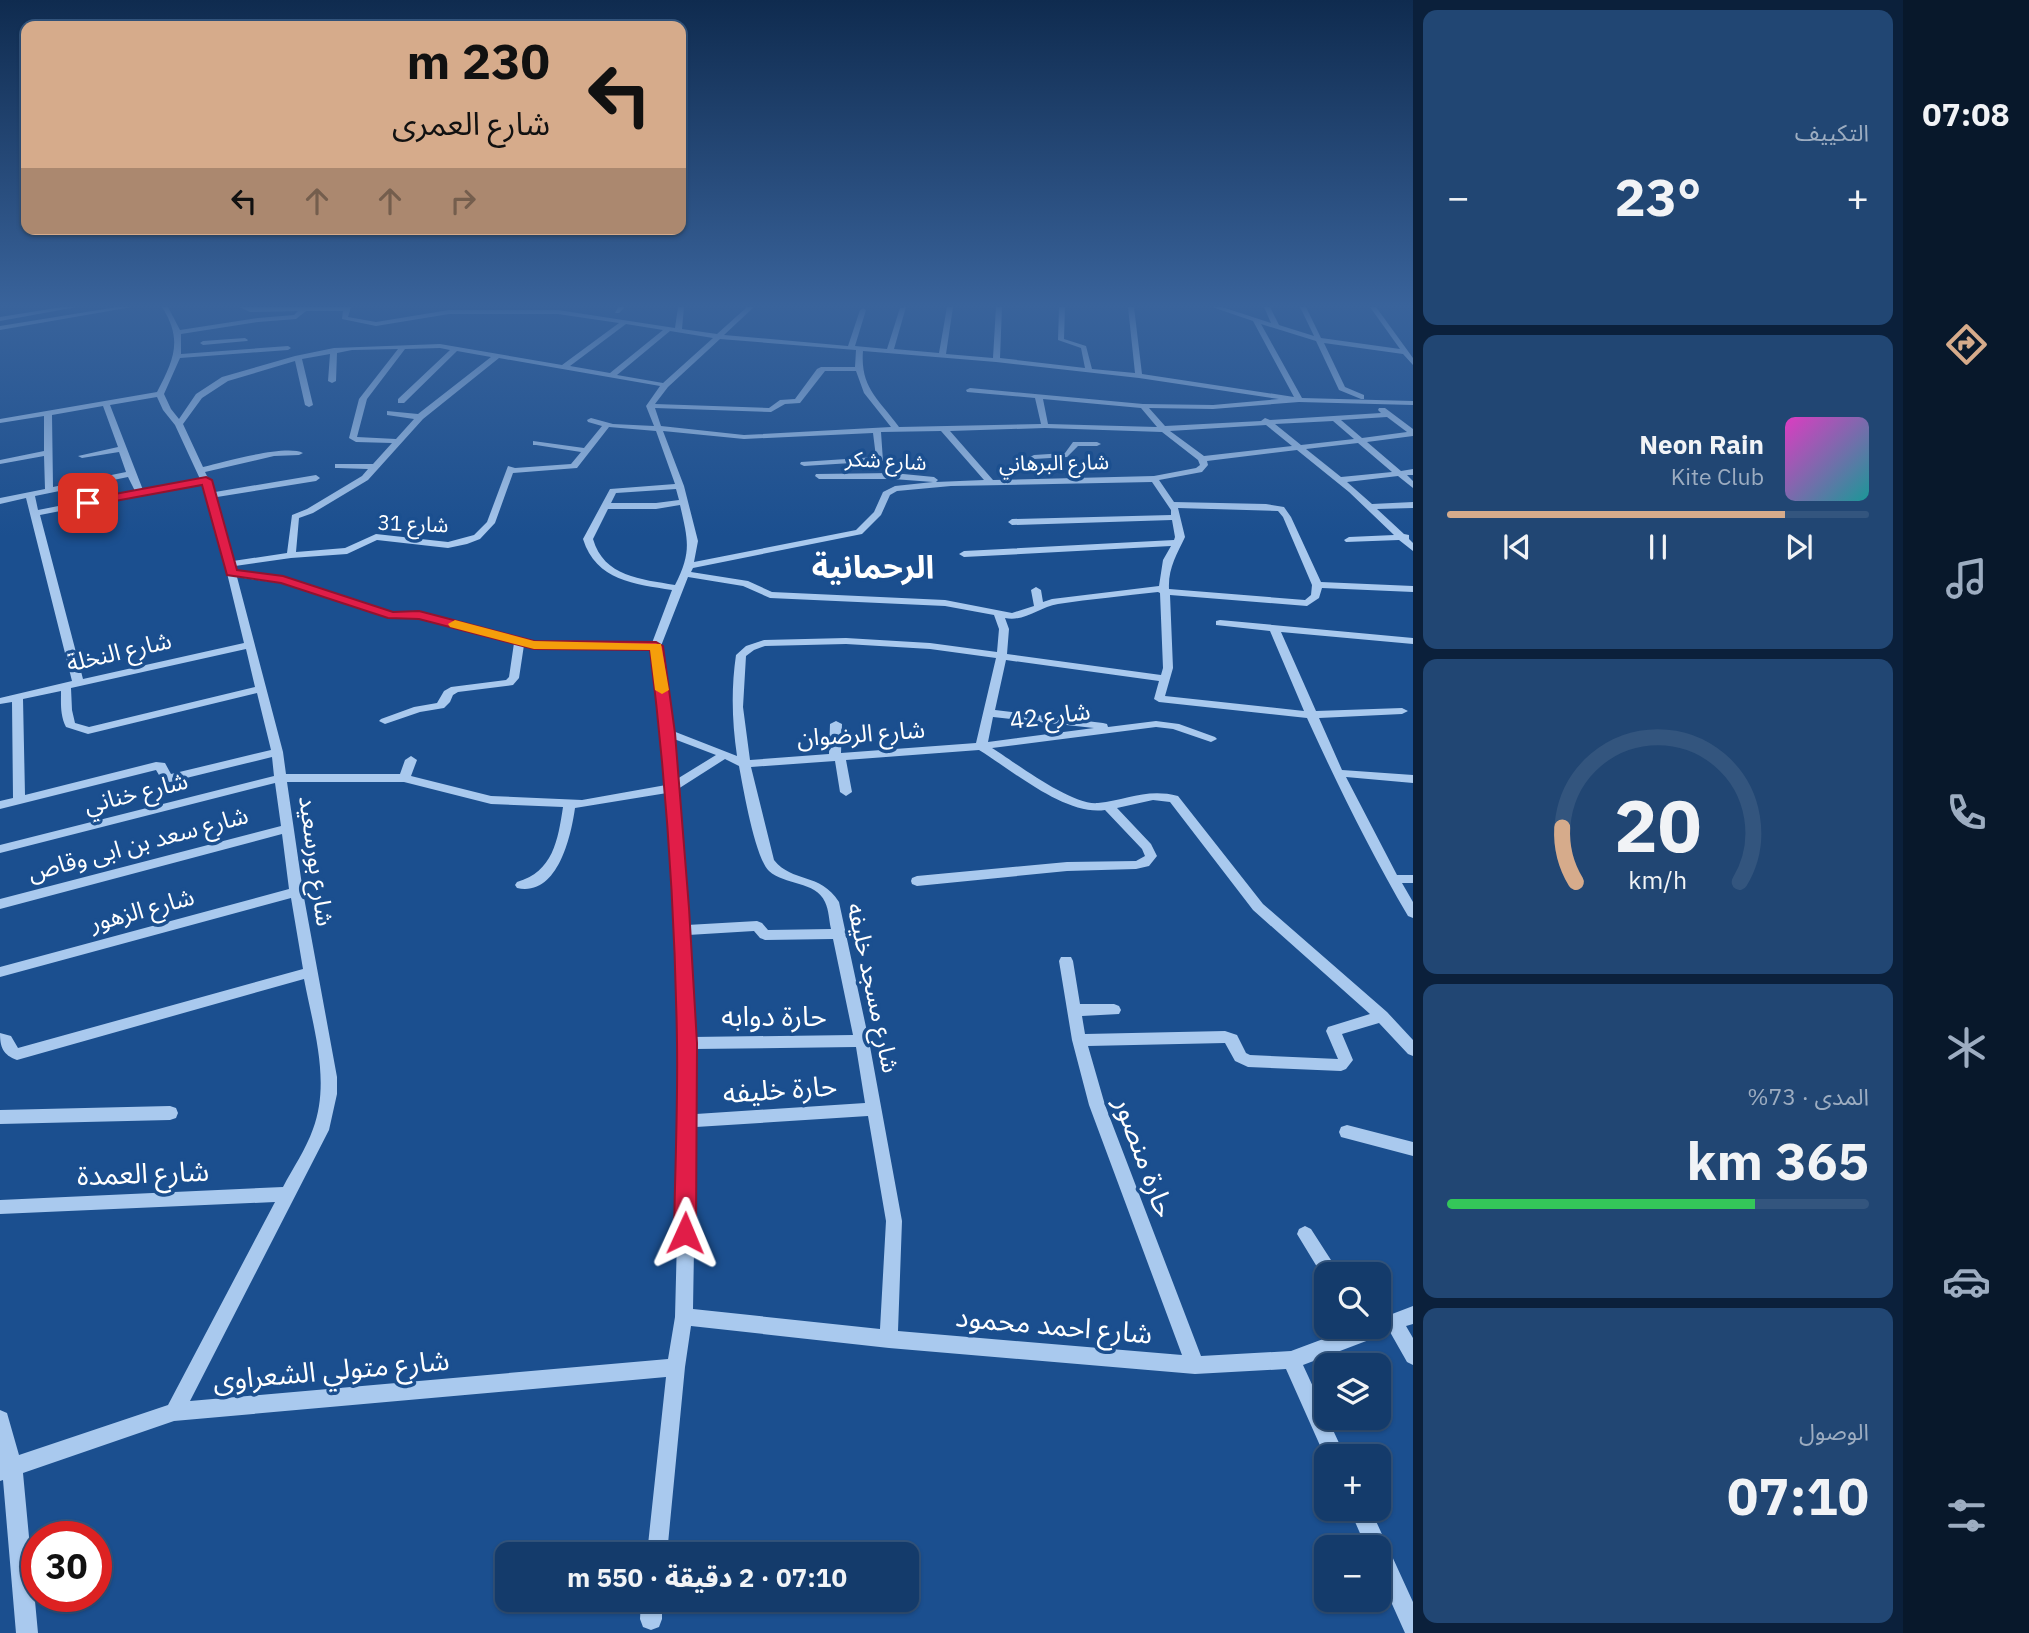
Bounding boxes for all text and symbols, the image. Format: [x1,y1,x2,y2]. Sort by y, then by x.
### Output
text: 230 m [406,29,550,92]
icon: left [574,49,665,140]
text: 07:08 [1922,93,2010,135]
text: شارع العمرى [392,102,550,144]
text: التكييف [1795,117,1869,147]
text: 23° [1615,163,1701,230]
text: − [1447,172,1470,221]
text: + [1846,172,1869,221]
icon: left [225,182,263,220]
icon: ahead [298,182,336,220]
icon: ahead [371,182,409,220]
icon: right [444,182,482,220]
icon: directions [1942,320,1991,369]
text: Neon Rain [1639,427,1764,461]
street label: شارع شكر [844,444,927,478]
street label: شارع البرهاني [999,447,1109,480]
text: Kite Club [1671,461,1764,491]
pin [58,473,118,533]
icon: arrive [69,484,107,522]
street label: شارع 31 [377,508,449,540]
icon: previous [1498,528,1536,566]
icon: pause [1639,528,1677,566]
icon: next [1780,528,1818,566]
district label: الرحمانية [812,545,934,587]
icon: music [1942,554,1991,603]
street label: شارع النخلة [63,623,175,681]
street label: شارع 42 [1008,694,1092,738]
street label: شارع الرضوان [796,713,926,755]
street label: شارع خناني [80,764,192,824]
text: 20 [1614,778,1702,873]
icon: phone [1942,788,1991,837]
street label: شارع بورسعيد [290,794,342,928]
street label: شارع سعد بن ابى وقاص [24,798,252,890]
text: km/h [1629,863,1687,896]
street label: شارع الزهور [85,880,198,941]
street label: شارع مسجد خليفه [838,900,908,1076]
street label: حارة دوابه [721,997,827,1034]
icon: climate [1942,1023,1991,1072]
street label: حارة خليفه [722,1066,838,1111]
text: المدى · 73% [1747,1081,1869,1111]
street label: حارة منصور [1106,1090,1184,1222]
text: 365 km [1687,1127,1869,1194]
street label: شارع العمدة [76,1152,210,1196]
position arrow [648,1196,722,1270]
icon: car [1942,1257,1991,1306]
map controls [1314,1262,1391,1612]
button: search [1314,1262,1391,1339]
street label: شارع احمد محمود [954,1297,1154,1355]
street label: شارع متولي الشعراوى [211,1341,451,1402]
button: layers [1314,1353,1391,1430]
text: الوصول [1799,1416,1869,1446]
button: + [1314,1444,1391,1521]
text: 07:10 [1727,1462,1869,1529]
icon: filters [1942,1491,1991,1540]
speed limit sign: 30 [21,1521,112,1612]
button: − [1314,1535,1391,1612]
text: 07:10 · 2 دقيقة · 550 m [567,1560,847,1594]

